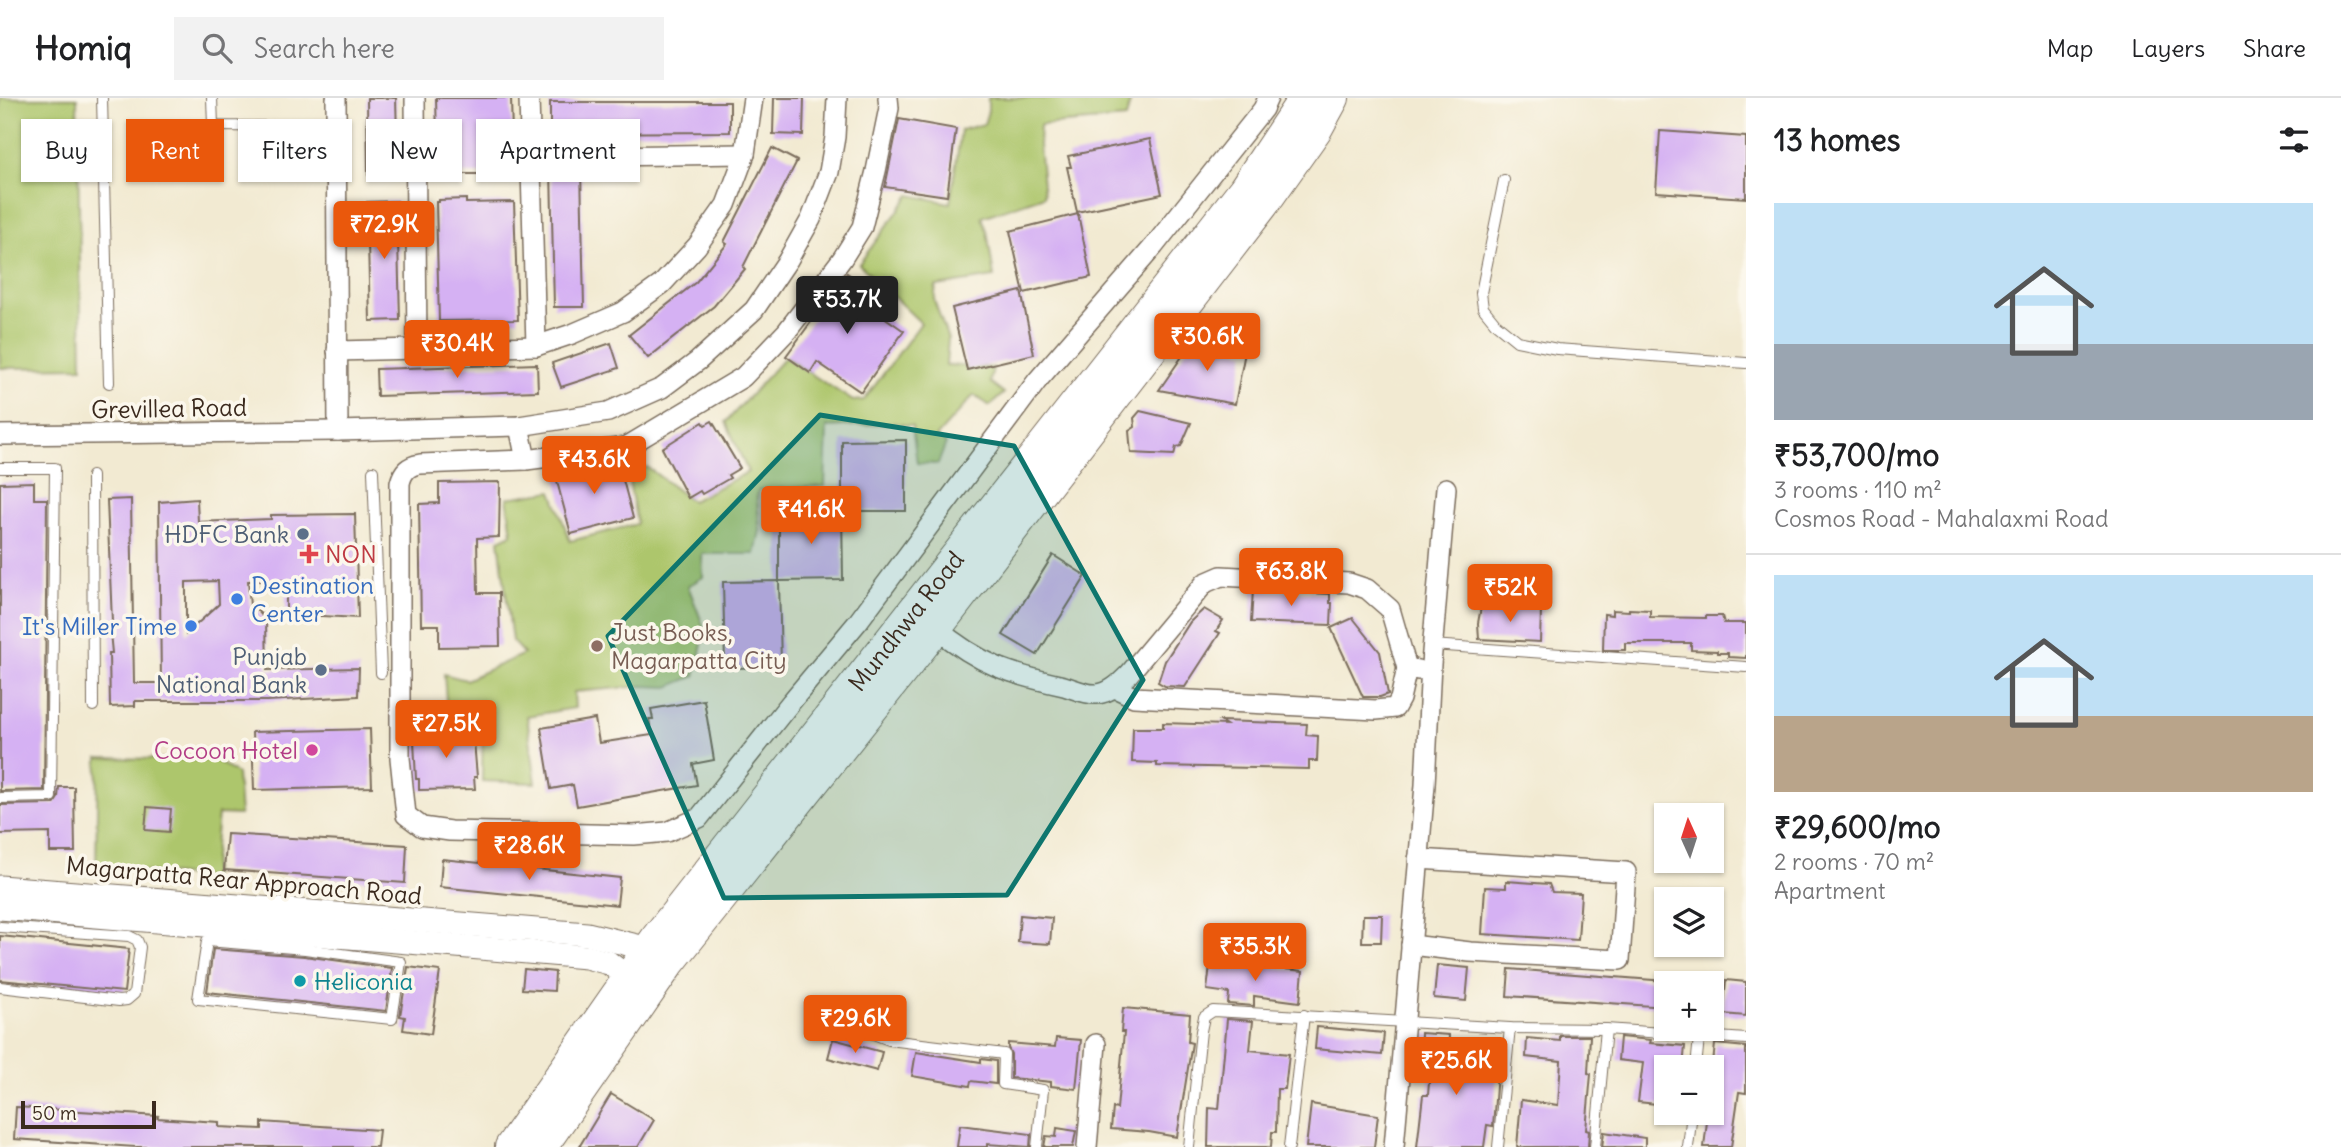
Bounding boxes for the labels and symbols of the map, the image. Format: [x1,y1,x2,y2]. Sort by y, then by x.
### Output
pin: ₹72.9K [327,202,441,261]
pin: ₹53.7K [790,276,904,336]
pin: ₹30.6K [1150,314,1264,373]
pin: ₹30.4K [400,320,514,380]
street label: Grevillea Road [91,392,247,424]
pin: ₹43.6K [537,436,651,496]
pin: ₹41.6K [754,486,868,546]
place label: HDFC Bank [164,519,289,549]
marker: HDFC Bank [295,526,311,542]
place label: NON [325,539,377,569]
marker: NON [299,544,319,564]
street label: Mundhwa Road [842,545,970,697]
pin: ₹63.8K [1234,548,1348,608]
pin: ₹52K [1469,564,1551,624]
place label: Destination Center [251,570,374,628]
marker: Destination Center [229,591,245,607]
place label: It's Miller Time [22,611,177,641]
place label: Just Books, Magarpatta City [611,617,787,675]
marker: It's Miller Time [183,618,199,634]
marker: Just Books, Magarpatta City [589,638,605,654]
place label: Punjab National Bank [156,641,307,699]
marker: Punjab National Bank [313,662,329,678]
pin: ₹27.5K [389,700,503,760]
place label: Cocoon Hotel [154,735,298,765]
marker: Cocoon Hotel [304,742,320,758]
north arrow [1654,803,1724,873]
pin: ₹28.6K [472,822,586,882]
street label: Magarpatta Rear Approach Road [65,849,423,911]
pin: ₹35.3K [1198,924,1312,983]
place label: Heliconia [314,966,413,996]
marker: Heliconia [292,973,308,989]
pin: ₹29.6K [798,996,912,1055]
pin: ₹25.6K [1399,1038,1513,1097]
scale bar [21,1098,156,1130]

